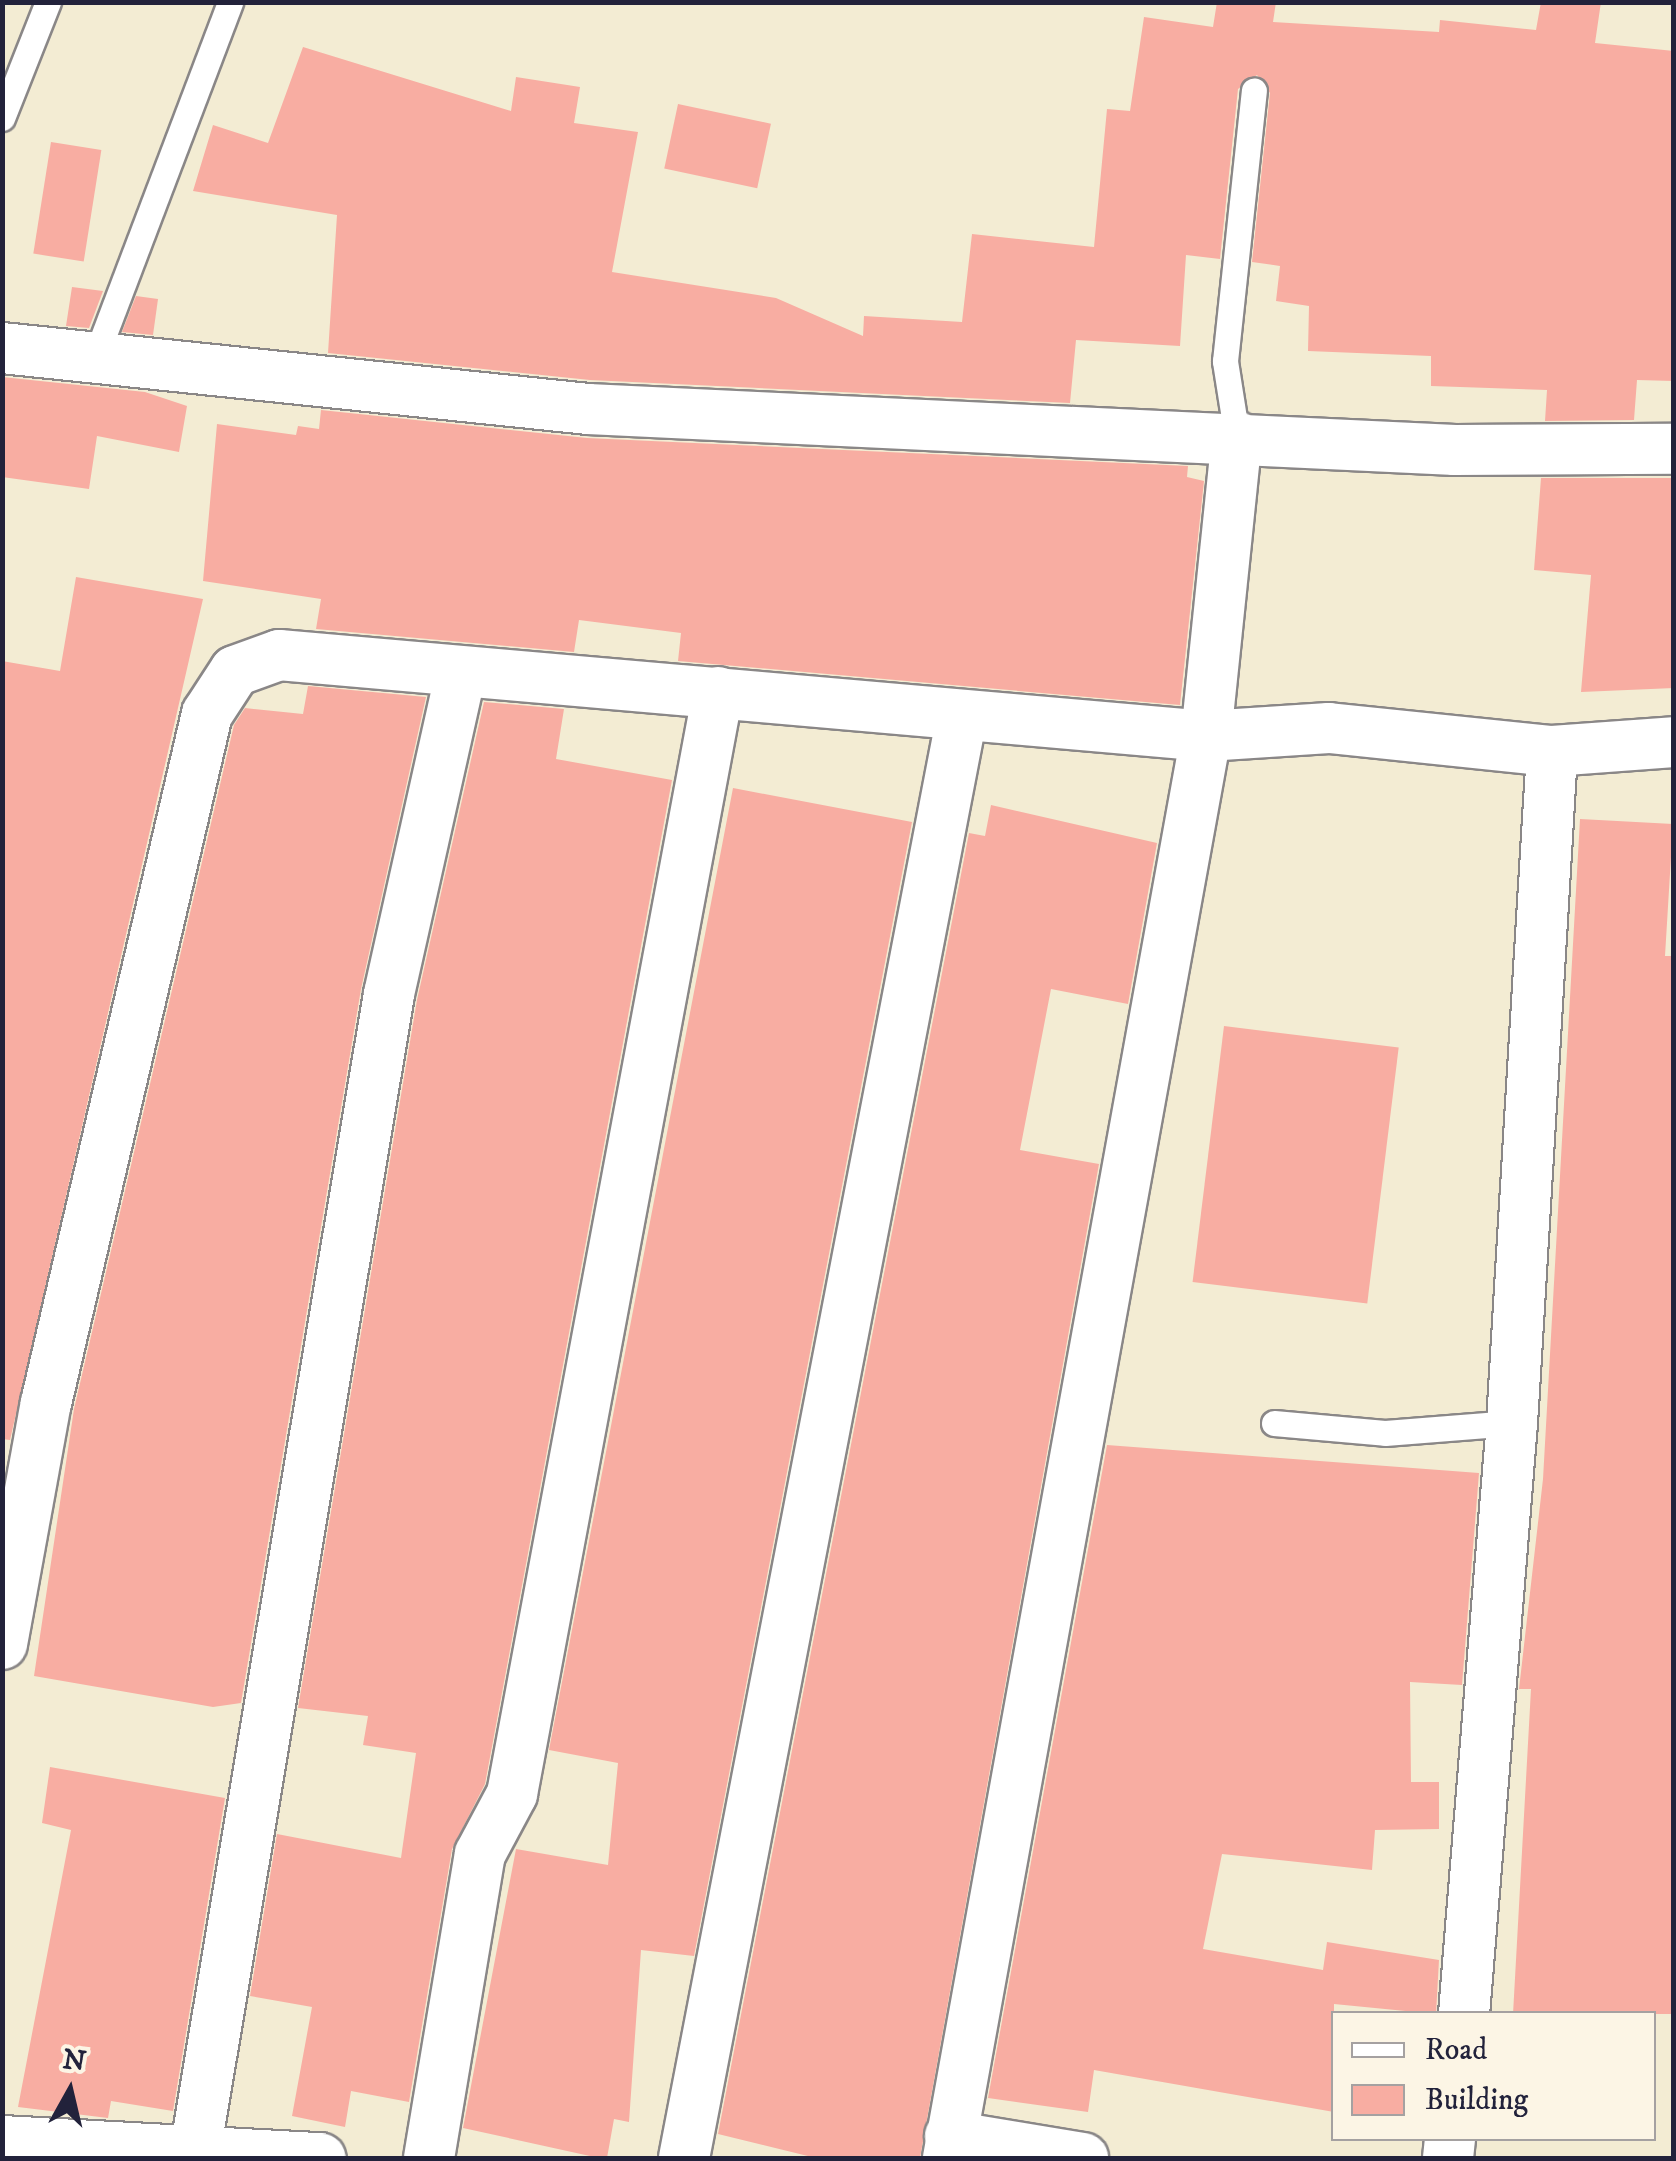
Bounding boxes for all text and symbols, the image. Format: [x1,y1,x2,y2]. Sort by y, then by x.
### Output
legend [1331,2011,1656,2141]
text: Road [1425,2032,1487,2069]
north arrow [20,2041,120,2141]
text: N [60,2042,88,2080]
text: Building [1425,2082,1528,2119]

